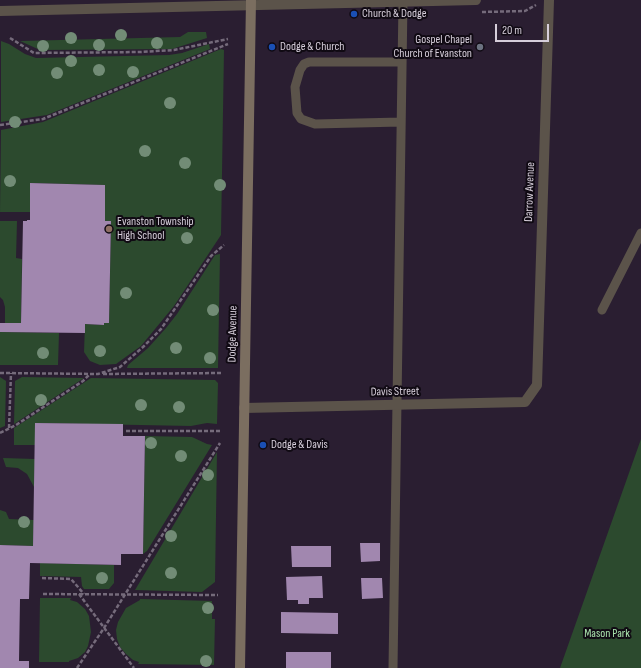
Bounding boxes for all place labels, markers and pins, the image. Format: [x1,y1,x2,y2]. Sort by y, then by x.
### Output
place label: Church & Dodge [362,7,426,21]
marker: Church & Dodge [349,9,359,19]
place label: Gospel Chapel Church of Evanston [393,33,472,61]
place label: Dodge & Church [280,40,344,54]
marker: Dodge & Church [267,42,277,52]
marker: Gospel Chapel Church of Evanston [475,42,485,52]
place label: Evanston Township High School [117,215,194,243]
marker: Evanston Township High School [104,224,114,234]
place label: Dodge & Davis [271,438,328,452]
marker: Dodge & Davis [258,440,268,450]

